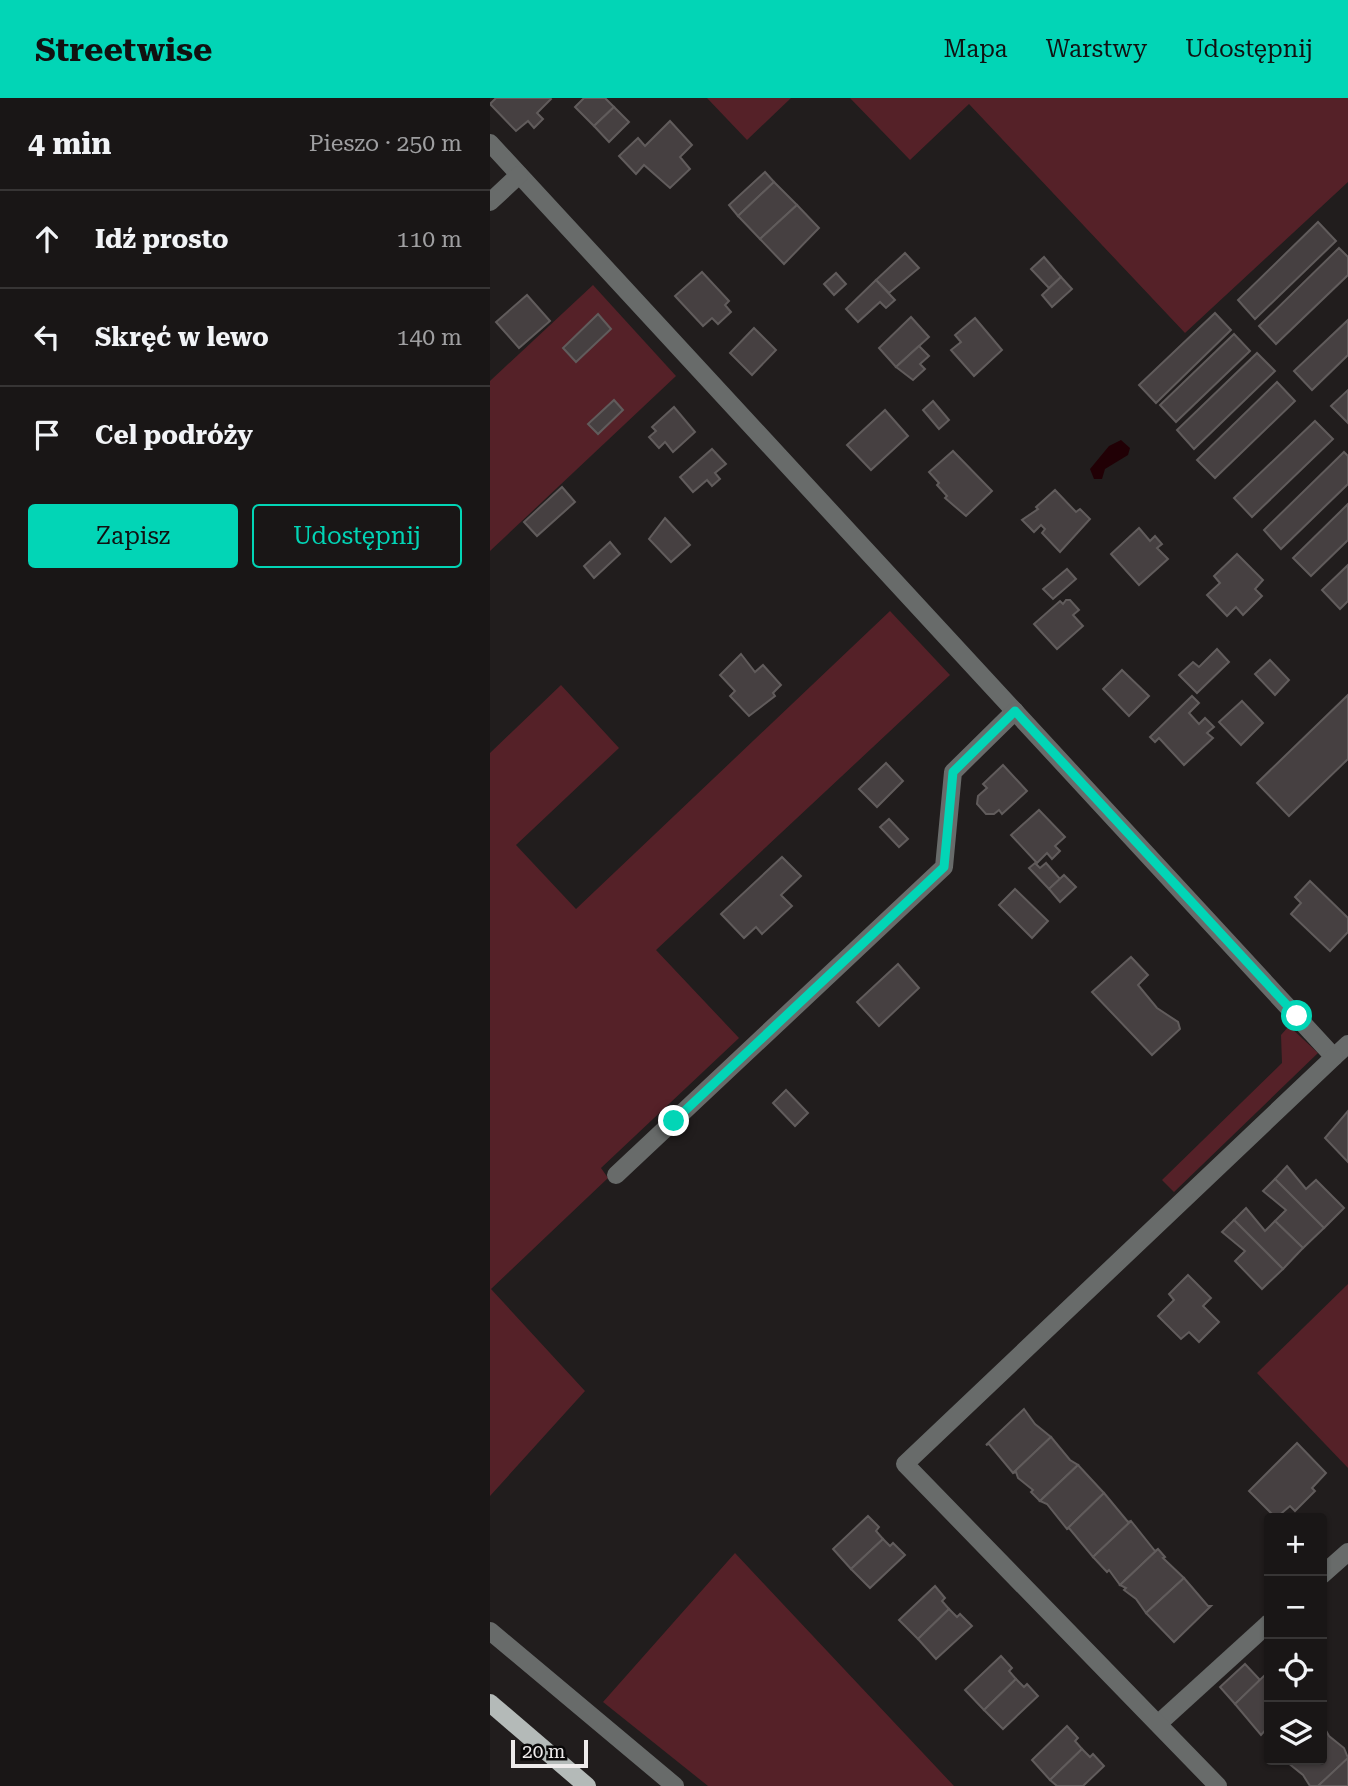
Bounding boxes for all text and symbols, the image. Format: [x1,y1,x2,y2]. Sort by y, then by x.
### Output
text: Streetwise [35,30,212,69]
text: Mapa [944,35,1008,63]
text: Warstwy [1046,35,1147,63]
text: Udostępnij [1185,35,1313,63]
text: 4 min [28,126,111,161]
text: Pieszo · 250 m [309,130,462,157]
icon: ahead [28,220,66,258]
text: Idź prosto [95,224,229,254]
text: 110 m [397,226,462,253]
icon: left [28,318,66,356]
text: Skręć w lewo [95,322,269,352]
text: 140 m [397,324,462,351]
icon: arrive [28,416,66,454]
text: Cel podróży [95,420,253,450]
button: Zapisz [28,504,238,568]
button: Udostępnij [252,504,462,568]
route start [1281,1000,1312,1031]
route end [658,1105,689,1136]
map controls [1264,1513,1327,1765]
button: + [1264,1513,1327,1576]
button: − [1264,1576,1327,1639]
button: locate [1264,1639,1327,1702]
button: layers [1264,1702,1327,1765]
scale bar [511,1737,588,1769]
text: 20 m [522,1740,565,1763]

